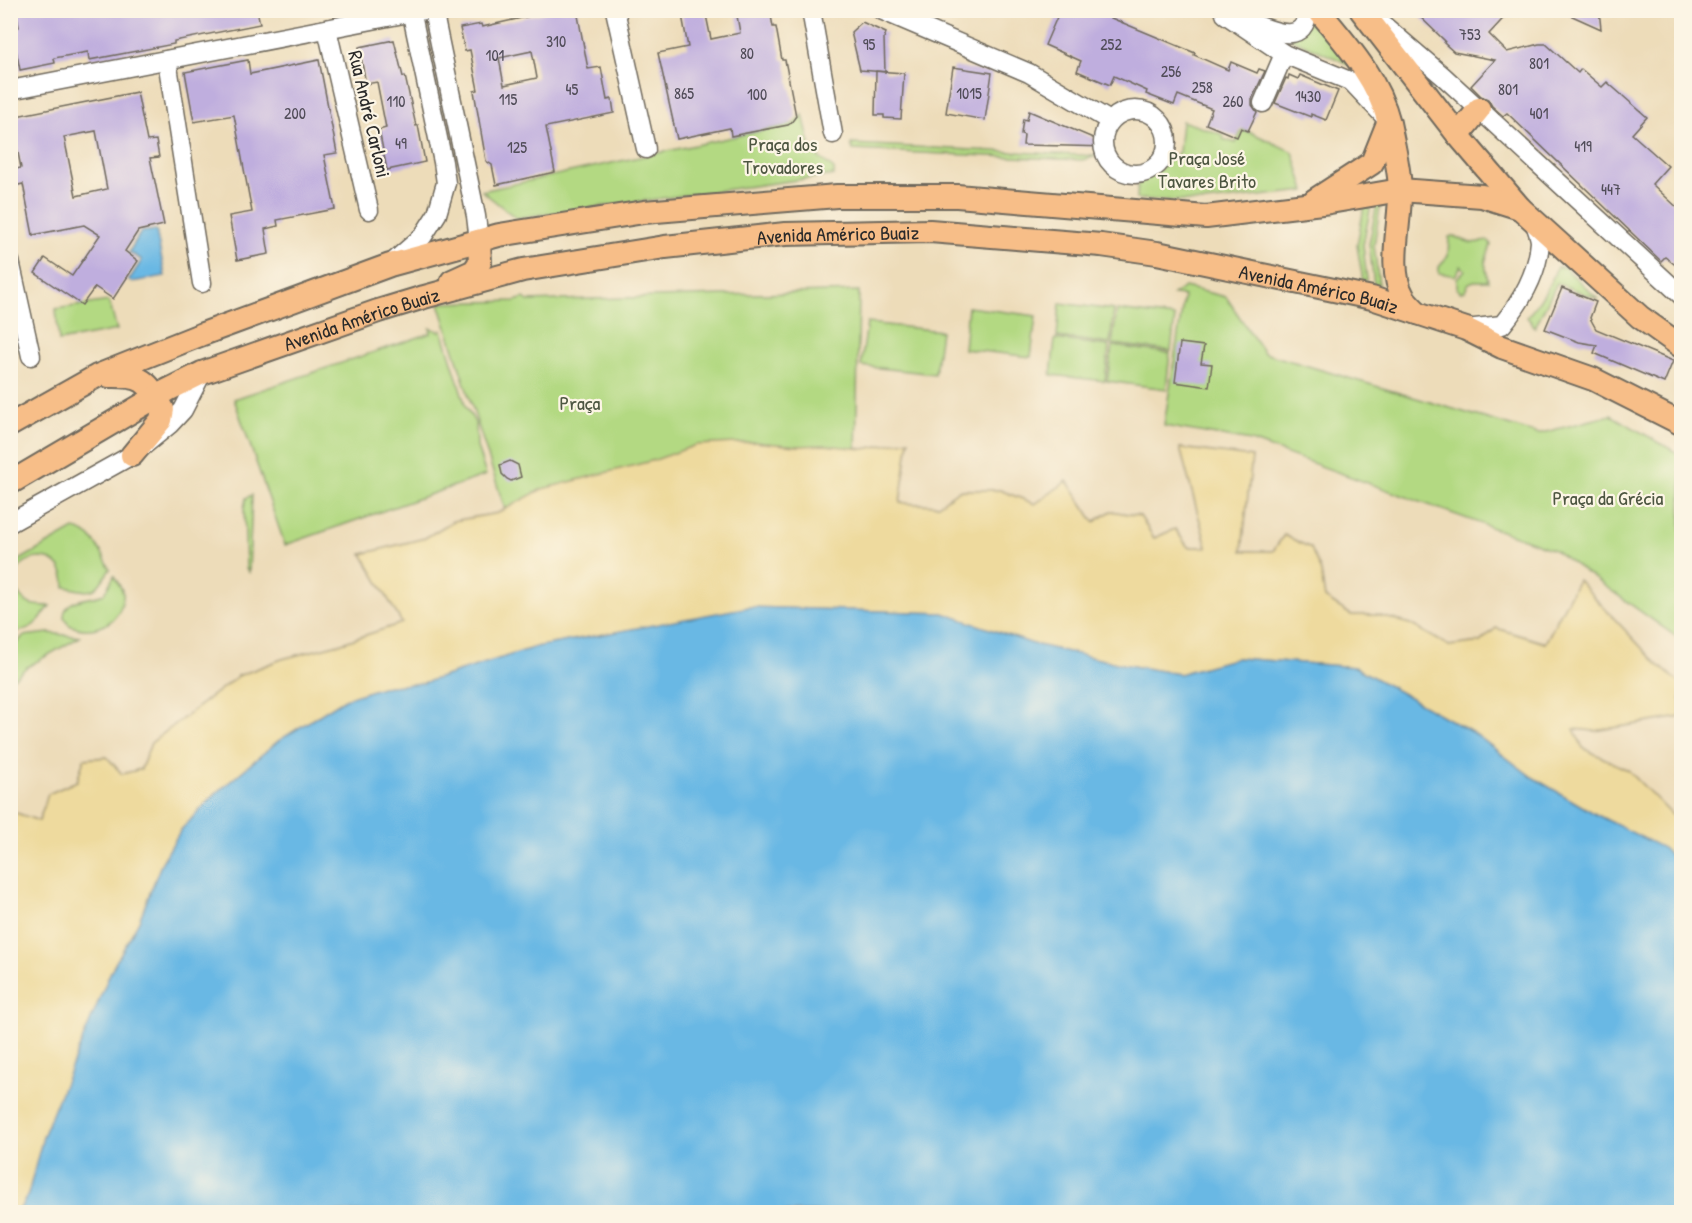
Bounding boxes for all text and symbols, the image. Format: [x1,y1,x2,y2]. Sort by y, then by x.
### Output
house number: 753 [1459,23,1481,45]
house number: 310 [546,30,566,52]
house number: 95 [863,33,876,55]
house number: 252 [1100,33,1122,55]
house number: 80 [740,42,754,64]
house number: 101 [486,44,505,66]
street label: Rua André Carloni [342,48,398,180]
house number: 801 [1529,52,1549,74]
house number: 256 [1161,60,1181,82]
house number: 258 [1191,76,1213,98]
house number: 45 [566,78,579,100]
house number: 801 [1498,78,1518,100]
house number: 865 [674,82,694,104]
house number: 1015 [956,82,982,104]
house number: 100 [747,83,767,105]
house number: 1430 [1295,85,1321,107]
house number: 115 [499,88,517,110]
house number: 110 [387,90,405,112]
house number: 260 [1222,90,1244,112]
house number: 200 [284,102,306,124]
house number: 401 [1530,102,1549,124]
park label: Praça dos Trovadores [743,130,823,180]
house number: 49 [395,132,407,154]
house number: 419 [1574,135,1592,157]
house number: 125 [507,136,527,158]
park label: Praça José Tavares Brito [1158,144,1256,194]
house number: 447 [1601,178,1621,200]
street label: Avenida Américo Buaiz [755,218,920,250]
street label: Avenida Américo Buaiz [1237,257,1403,319]
street label: Avenida Américo Buaiz [280,280,443,357]
park label: Praça [560,389,601,416]
park label: Praça da Grécia [1553,484,1664,511]

